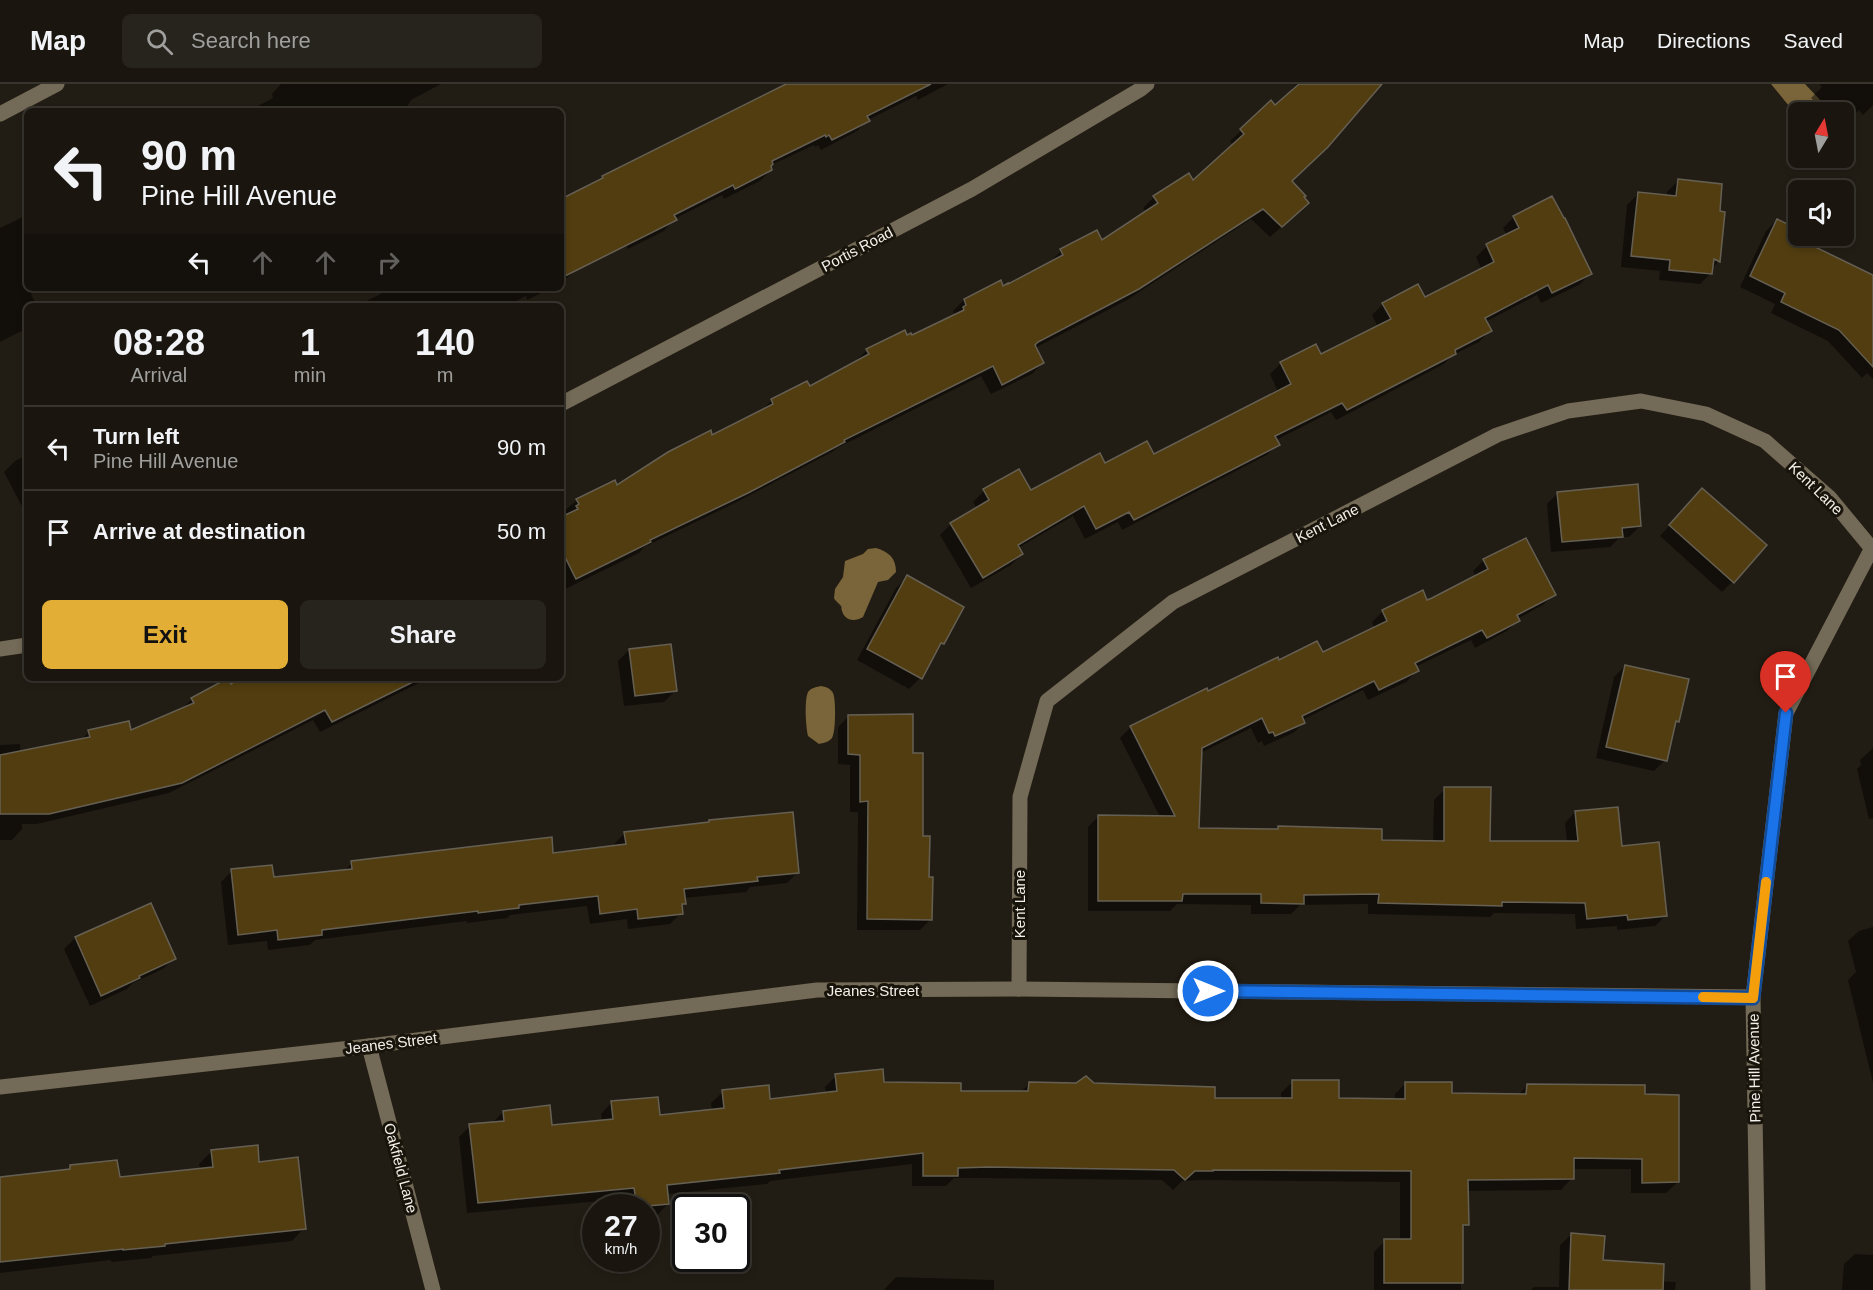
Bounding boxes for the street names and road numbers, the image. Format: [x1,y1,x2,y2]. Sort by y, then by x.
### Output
street label: Portis Road [818,223,896,275]
street label: Kent Lane [1785,458,1847,518]
street label: Kent Lane [1293,500,1361,546]
street label: Kent Lane [1011,870,1028,938]
street label: Jeanes Street [827,982,920,999]
street label: Pine Hill Avenue [1745,1013,1763,1123]
street label: Jeanes Street [344,1029,439,1057]
street label: Oakfield Lane [381,1121,421,1215]

